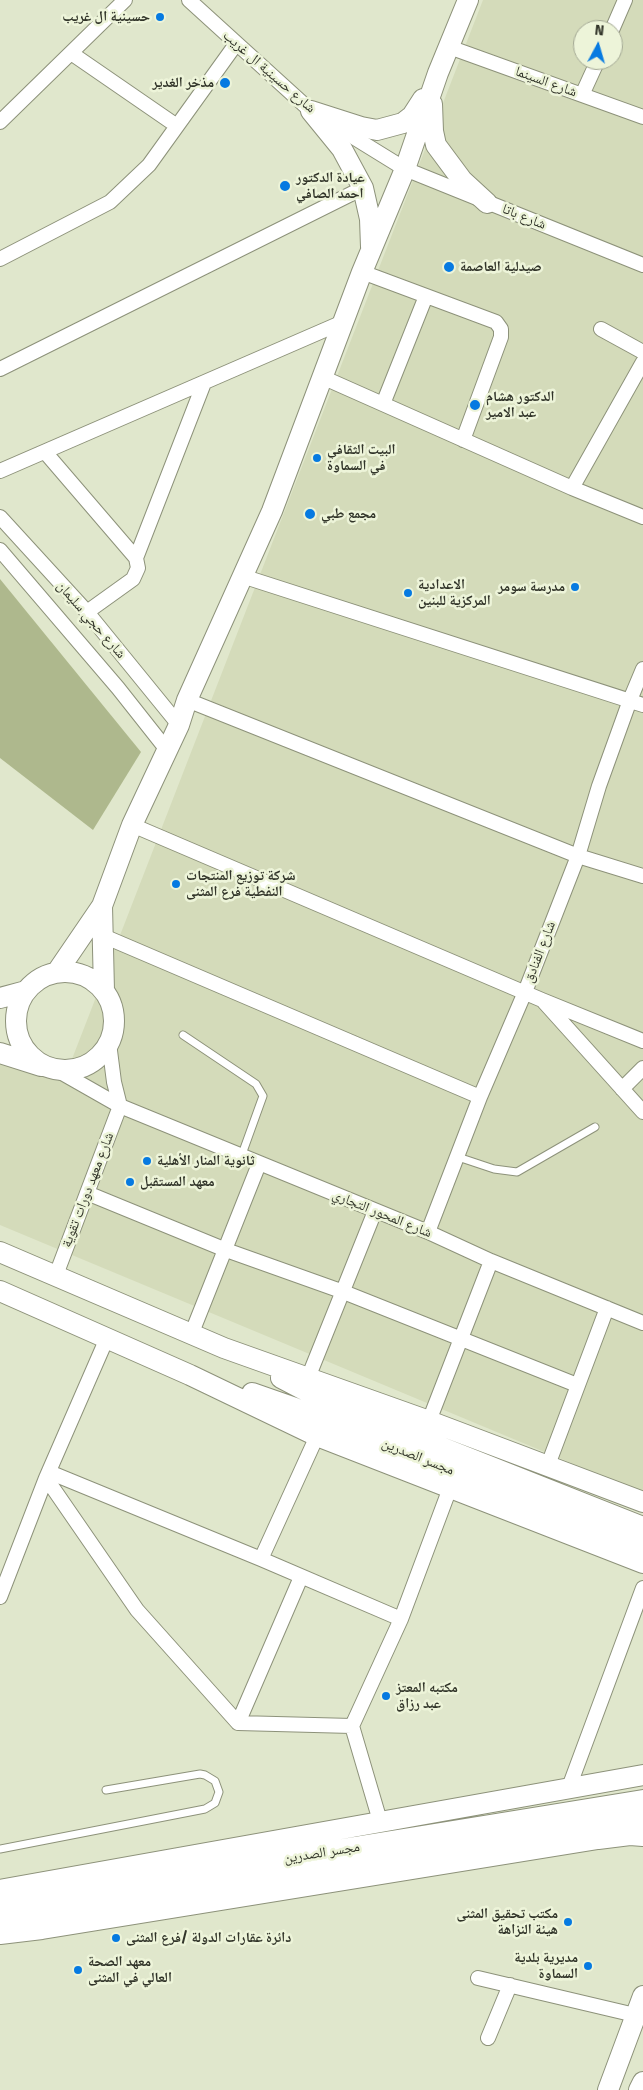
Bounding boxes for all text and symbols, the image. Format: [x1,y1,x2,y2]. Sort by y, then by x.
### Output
place label: حسينية ال غريب [62,9,150,25]
marker: حسينية ال غريب [154,11,166,23]
north arrow [573,20,623,70]
text: N [594,22,605,40]
street label: شارع حسينية ال غريب [219,27,319,117]
street label: شارع السينما [513,63,579,101]
place label: مذخر الغدير [152,75,214,91]
marker: مذخر الغدير [218,76,232,90]
place label: عيادة الدكتور احمد الصافي [296,170,365,202]
marker: عيادة الدكتور احمد الصافي [278,179,292,193]
street label: شارع باتا [500,201,548,233]
place label: صيدلية العاصمة [460,259,542,275]
marker: صيدلية العاصمة [442,260,456,274]
place label: الدكتور هشام عبد الامير [486,389,555,422]
marker: الدكتور هشام عبد الامير [468,398,482,412]
place label: البيت الثقافي في السماوة [327,442,395,474]
marker: البيت الثقافي في السماوة [311,452,323,464]
place label: مجمع طبي [321,506,376,522]
marker: مجمع طبي [303,507,317,521]
place label: الاعدادية المركزية للبنين [418,577,491,610]
street label: شارع حجي سليمان [53,578,129,662]
place label: مدرسة سومر [498,579,565,595]
marker: مدرسة سومر [569,581,581,593]
marker: الاعدادية المركزية للبنين [402,587,414,599]
place label: شركة توزيع المنتجات النفطية فرع المثنى [186,868,296,900]
marker: شركة توزيع المنتجات النفطية فرع المثنى [170,878,182,890]
street label: شارع الفنادق [521,919,559,985]
street label: شارع معهد دورات تقوية [58,1130,118,1250]
place label: ثانوية المنار الأهلية [157,1153,255,1169]
marker: ثانوية المنار الأهلية [141,1155,153,1167]
place label: معهد المستقبل [140,1174,215,1190]
marker: معهد المستقبل [124,1176,136,1188]
street label: شارع المحور التجاري [330,1186,434,1242]
street label: مجسر الصدرين [379,1435,457,1479]
place label: مكتبه المعتز عبد رزاق [396,1680,458,1712]
marker: مكتبه المعتز عبد رزاق [380,1690,392,1702]
street label: مجسر الصدرين [283,1839,361,1867]
place label: مكتب تحقيق المثنى هيئة النزاهة [456,1906,558,1938]
marker: مكتب تحقيق المثنى هيئة النزاهة [562,1916,574,1928]
place label: دائرة عقارات الدولة /فرع المثنى [126,1930,291,1946]
marker: دائرة عقارات الدولة /فرع المثنى [110,1932,122,1944]
place label: مديرية بلدية السماوة [514,1950,578,1982]
place label: معهد الصحة العالي في المثنى [88,1954,172,1986]
marker: مديرية بلدية السماوة [582,1960,594,1972]
marker: معهد الصحة العالي في المثنى [72,1964,84,1976]

